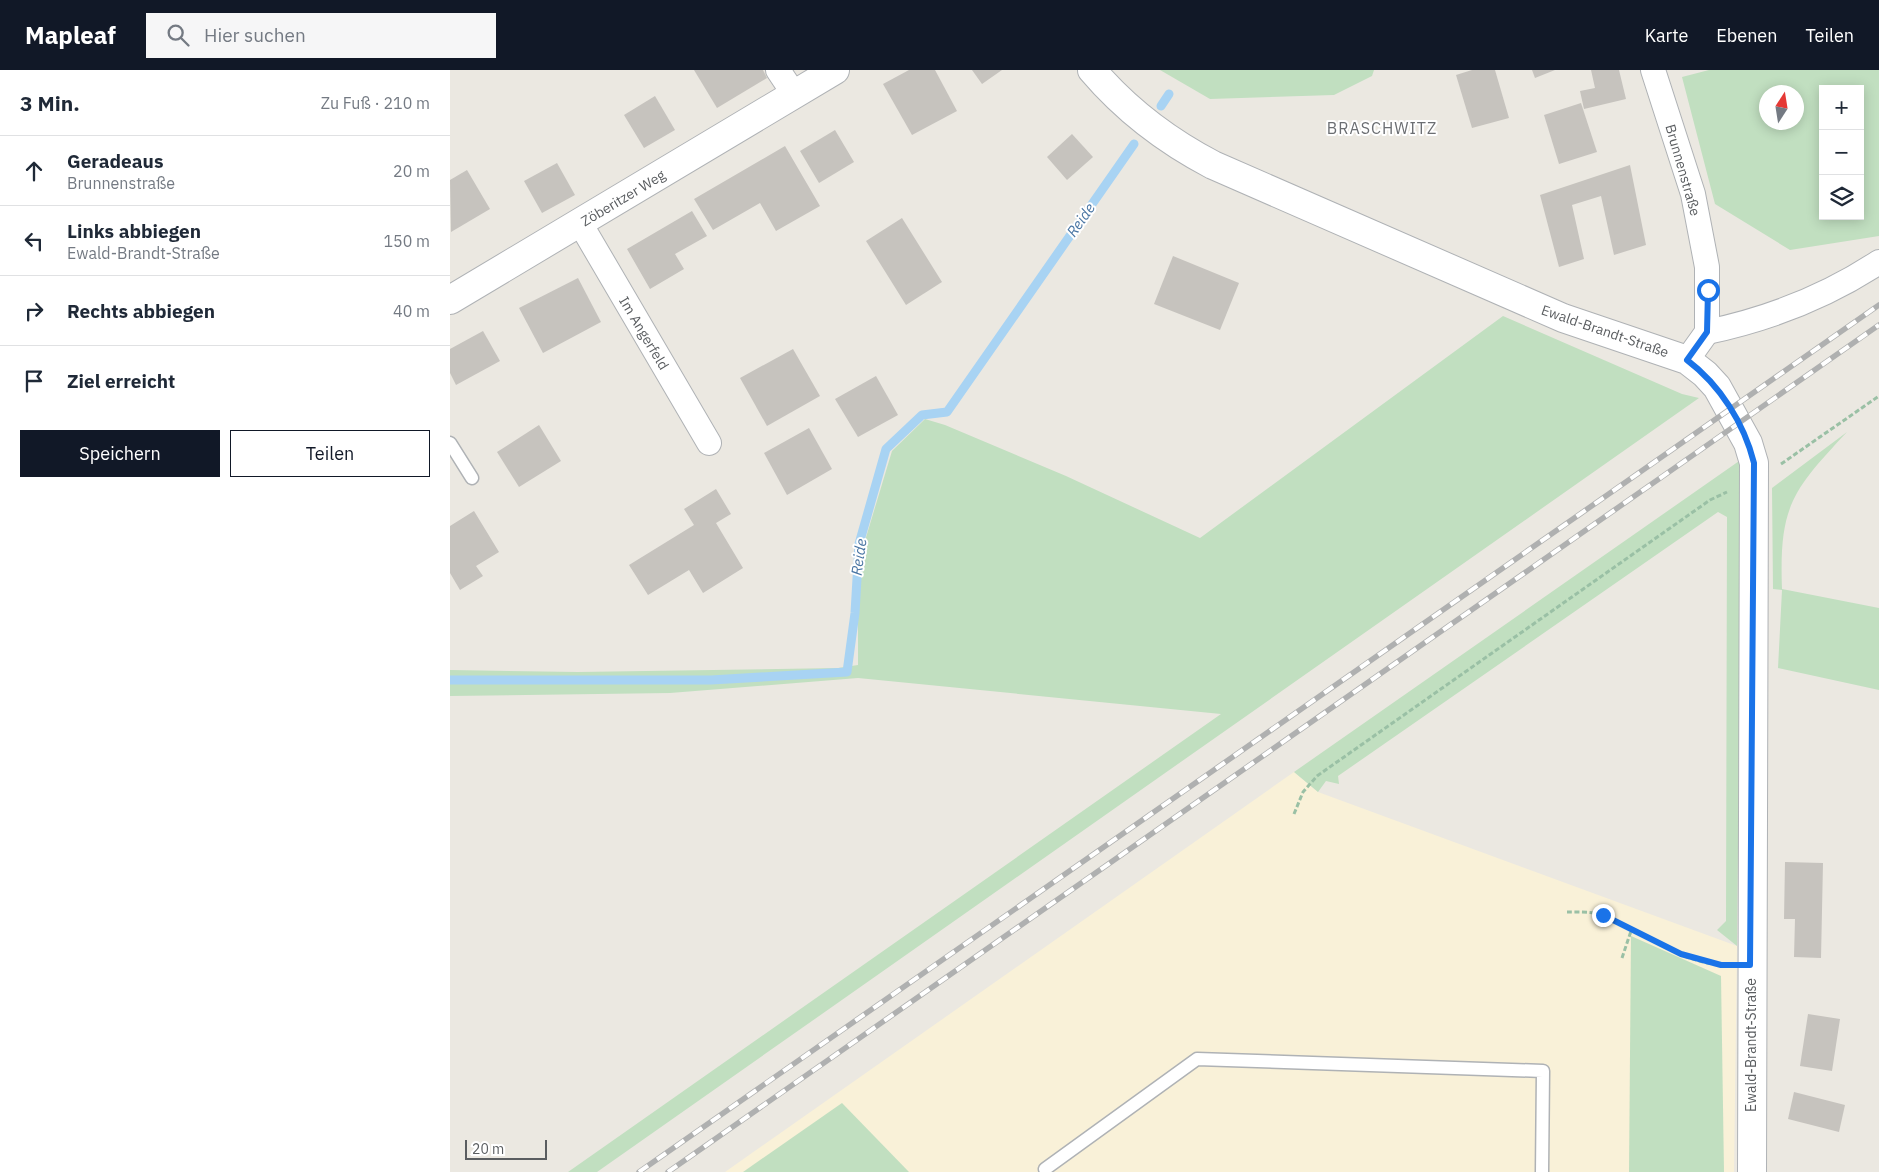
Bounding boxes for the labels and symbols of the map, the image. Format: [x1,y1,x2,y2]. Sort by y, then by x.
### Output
north arrow [1759,85,1804,130]
district label: BRASCHWITZ [1327,118,1437,138]
street label: Brunnenstraße [1661,122,1705,218]
street label: Zöberitzer Weg [578,165,669,230]
water label: Reide [1062,199,1099,240]
route start [1697,279,1720,302]
street label: Im Angerfeld [615,293,673,373]
street label: Ewald-Brandt-Straße [1539,301,1671,361]
water label: Reide [847,537,871,577]
route end [1592,904,1615,927]
street label: Ewald-Brandt-Straße [1742,978,1760,1112]
scale bar [465,1137,548,1160]

